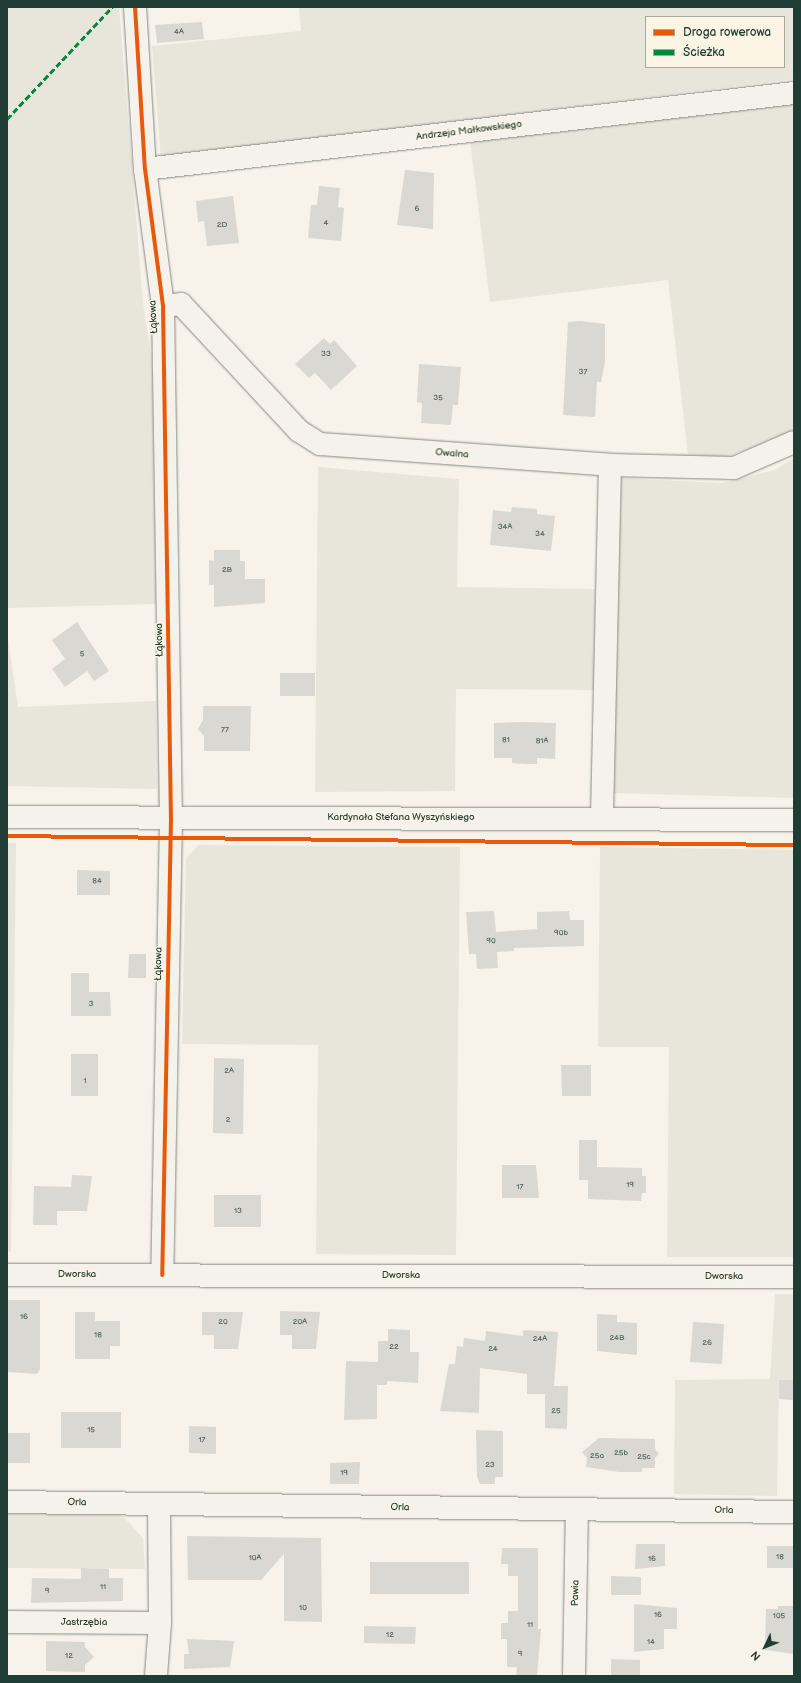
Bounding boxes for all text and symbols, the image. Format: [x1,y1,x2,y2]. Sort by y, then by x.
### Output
legend [645,16,785,68]
text: Droga rowerowa [683,25,771,40]
house number: 4A [174,27,184,37]
text: Ścieżka [683,45,725,60]
street label: Andrzeja Małkowskiego [415,119,523,143]
house number: 6 [415,204,419,214]
house number: 4 [324,218,328,228]
house number: 2D [217,220,227,230]
street label: Łąkowa [147,300,161,334]
house number: 33 [321,349,331,359]
house number: 37 [579,367,587,377]
house number: 35 [433,393,443,403]
street label: Owalna [435,447,469,461]
house number: 34A [498,522,512,532]
house number: 34 [535,529,545,539]
house number: 2B [222,565,232,575]
street label: Łąkowa [154,623,166,657]
house number: 5 [80,649,84,659]
house number: 77 [221,725,229,735]
house number: 81 [502,735,510,745]
house number: 81A [536,736,548,746]
street label: Kardynała Stefana Wyszyńskiego [327,812,475,824]
house number: 84 [92,876,102,886]
house number: 90b [554,928,568,938]
house number: 90 [486,936,496,946]
street label: Łąkowa [153,947,165,981]
house number: 3 [89,999,93,1009]
house number: 2A [224,1066,234,1076]
house number: 1 [83,1076,87,1086]
house number: 2 [226,1115,230,1125]
house number: 19 [626,1180,634,1190]
house number: 17 [516,1182,524,1192]
house number: 13 [234,1206,242,1216]
street label: Dworska [58,1269,96,1281]
street label: Dworska [382,1270,420,1282]
street label: Dworska [705,1271,743,1283]
house number: 16 [20,1312,28,1322]
house number: 20 [218,1317,228,1327]
house number: 20A [293,1317,307,1327]
house number: 18 [94,1330,102,1340]
house number: 24B [610,1333,624,1343]
house number: 24A [533,1334,547,1344]
house number: 26 [702,1338,712,1348]
house number: 22 [389,1342,399,1352]
house number: 24 [488,1344,498,1354]
house number: 25 [551,1406,561,1416]
house number: 15 [87,1425,95,1435]
house number: 17 [198,1435,206,1445]
house number: 25b [614,1448,628,1458]
house number: 25a [590,1451,604,1461]
house number: 25c [637,1452,651,1462]
house number: 23 [485,1460,495,1470]
house number: 19 [340,1468,348,1478]
street label: Orla [67,1497,87,1509]
street label: Orla [390,1502,410,1514]
street label: Orla [714,1505,734,1517]
house number: 18 [776,1552,784,1562]
house number: 10A [249,1553,261,1563]
house number: 16 [648,1554,656,1564]
street label: Pawia [570,1580,582,1606]
house number: 11 [100,1582,106,1592]
house number: 9 [45,1586,49,1596]
house number: 10 [299,1603,307,1613]
house number: 16 [654,1610,662,1620]
house number: 105 [773,1611,785,1621]
street label: Jastrzębia [61,1617,107,1629]
house number: 11 [527,1620,533,1630]
north arrow [745,1627,785,1667]
house number: 12 [386,1630,394,1640]
house number: 14 [647,1637,655,1647]
text: N [748,1648,763,1663]
house number: 9 [518,1649,522,1659]
house number: 12 [65,1651,73,1661]

